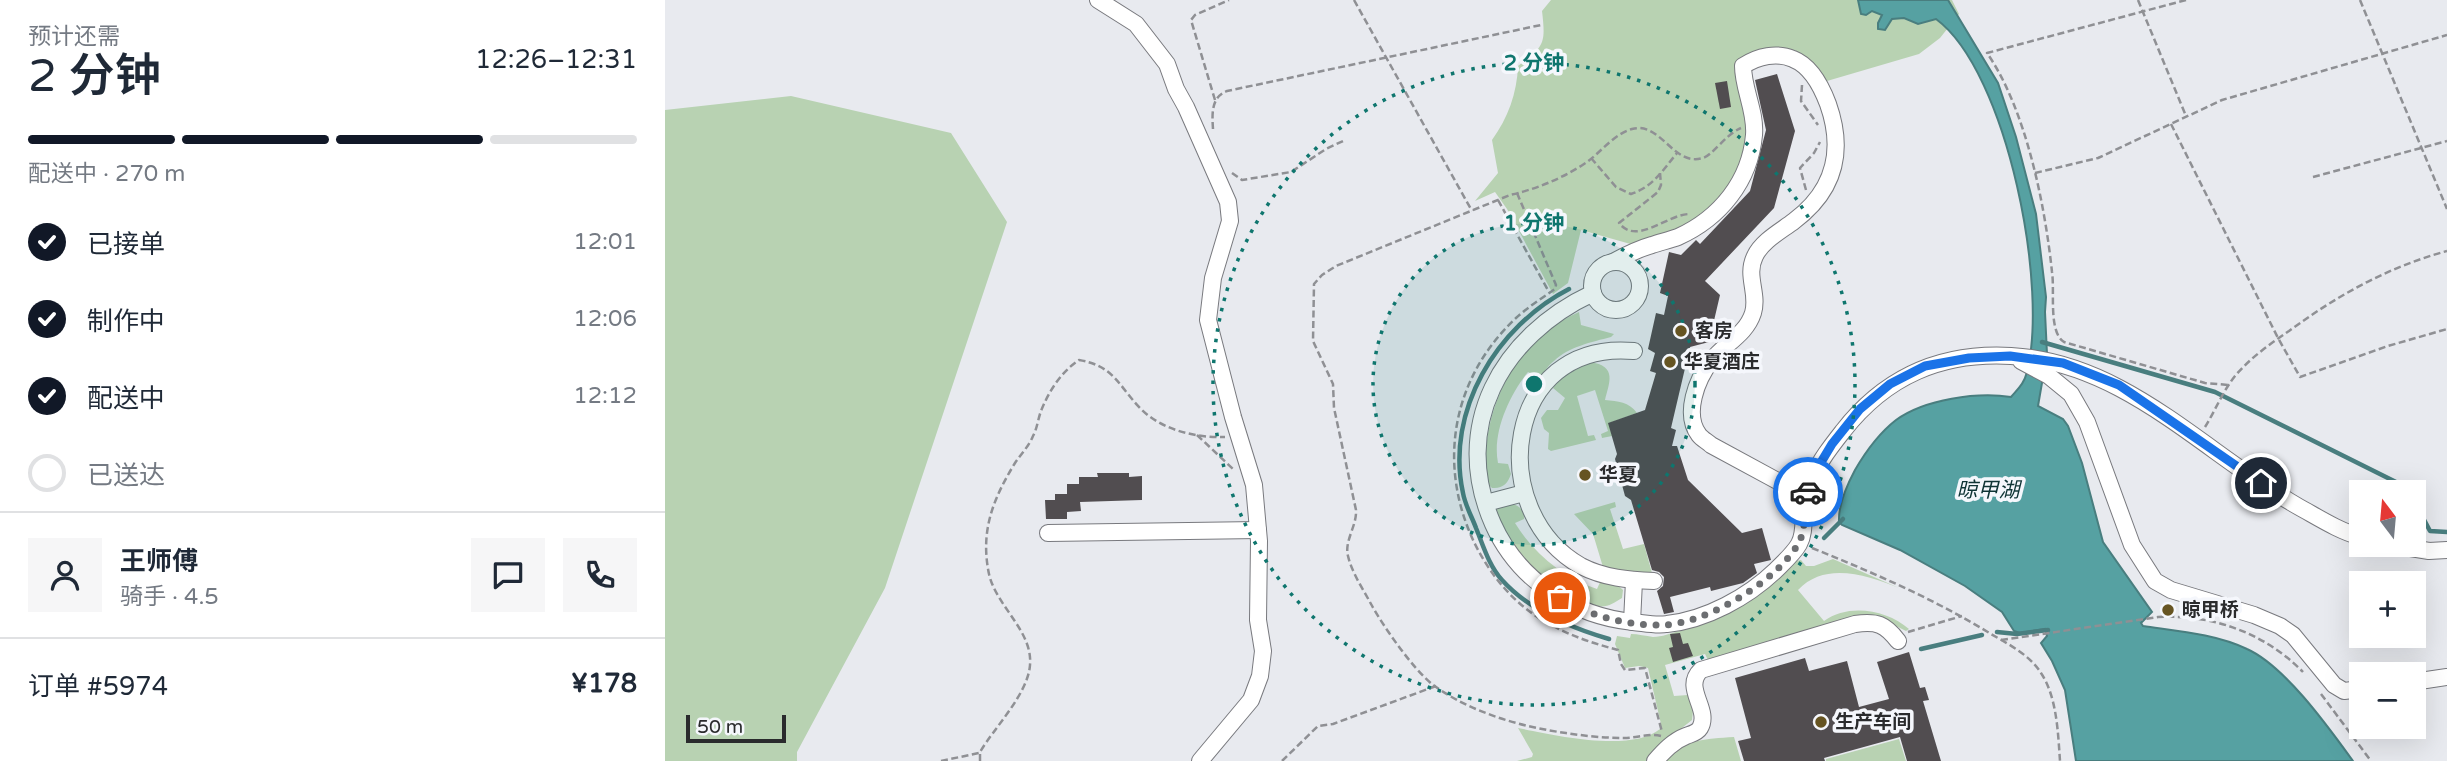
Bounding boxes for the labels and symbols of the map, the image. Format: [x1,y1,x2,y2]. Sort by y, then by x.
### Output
text: 2 分钟 [1504,51,1564,76]
text: 1 分钟 [1504,211,1564,236]
place label: 客房 [1695,320,1733,342]
marker: 客房 [1673,323,1689,339]
place label: 华夏酒庄 [1684,351,1760,373]
marker: 华夏酒庄 [1662,354,1678,370]
centre of rings [1522,372,1546,396]
pin [2231,453,2291,513]
courier [1773,457,1843,527]
place label: 华夏 [1599,464,1637,486]
marker: 华夏 [1577,467,1593,483]
water label: 晾甲湖 [1957,478,2022,503]
north arrow [2349,480,2425,556]
pin [1530,568,1590,628]
place label: 晾甲桥 [2182,599,2239,621]
marker: 晾甲桥 [2160,602,2176,618]
place label: 生产车间 [1835,711,1911,733]
scale bar [686,712,786,744]
marker: 生产车间 [1813,714,1829,730]

